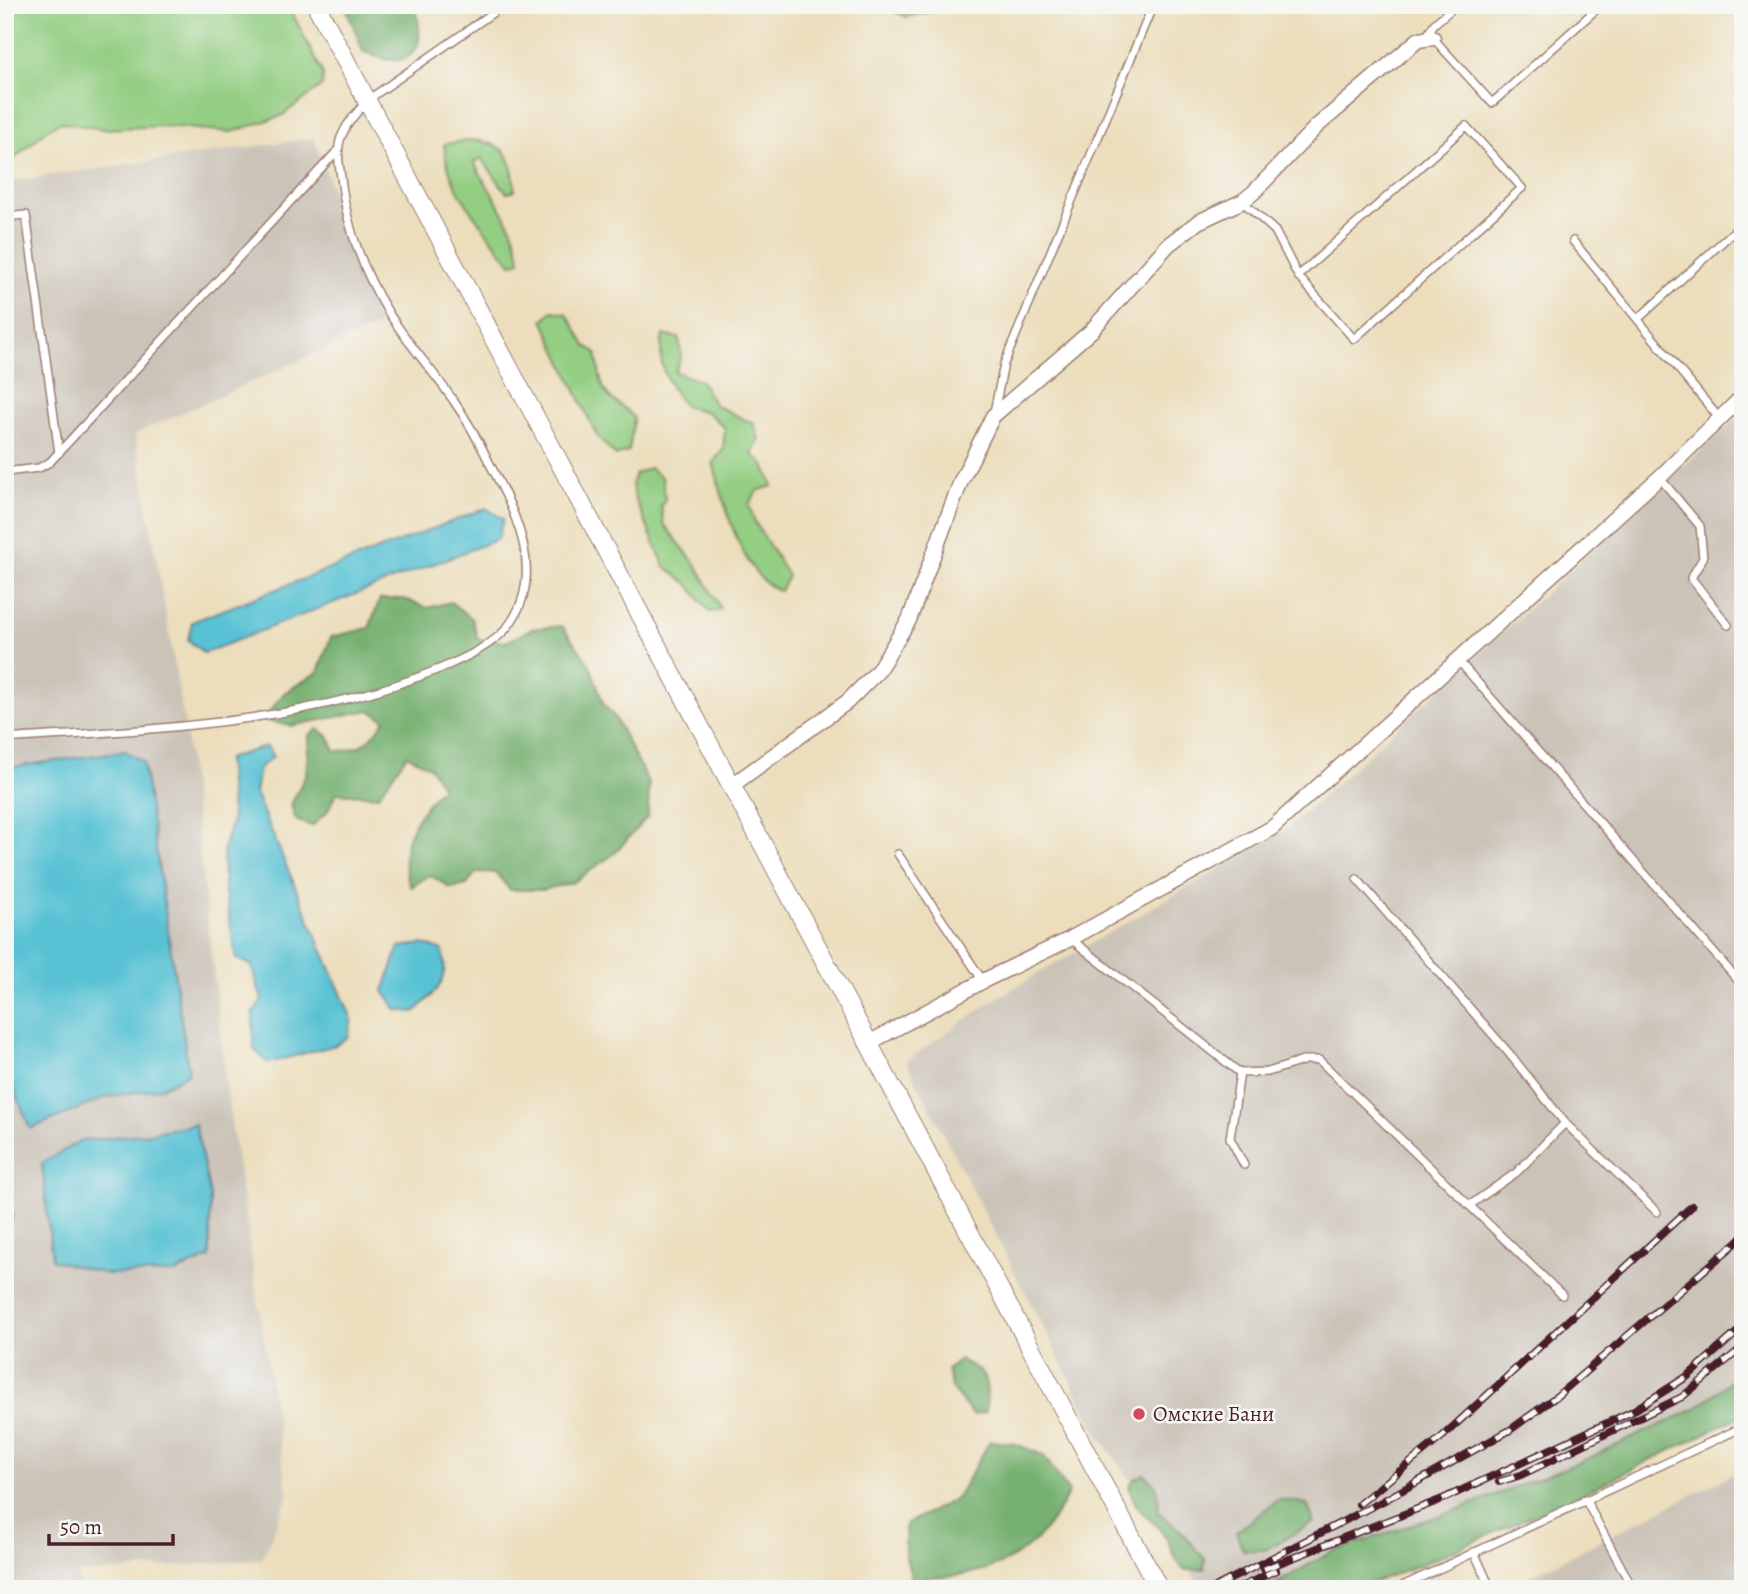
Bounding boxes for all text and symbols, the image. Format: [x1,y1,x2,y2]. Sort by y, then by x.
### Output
place label: Омские Бани [1153,1400,1274,1428]
marker: Омские Бани [1131,1406,1147,1422]
scale bar [49,1503,173,1547]
text: 50 m [60,1513,102,1541]

